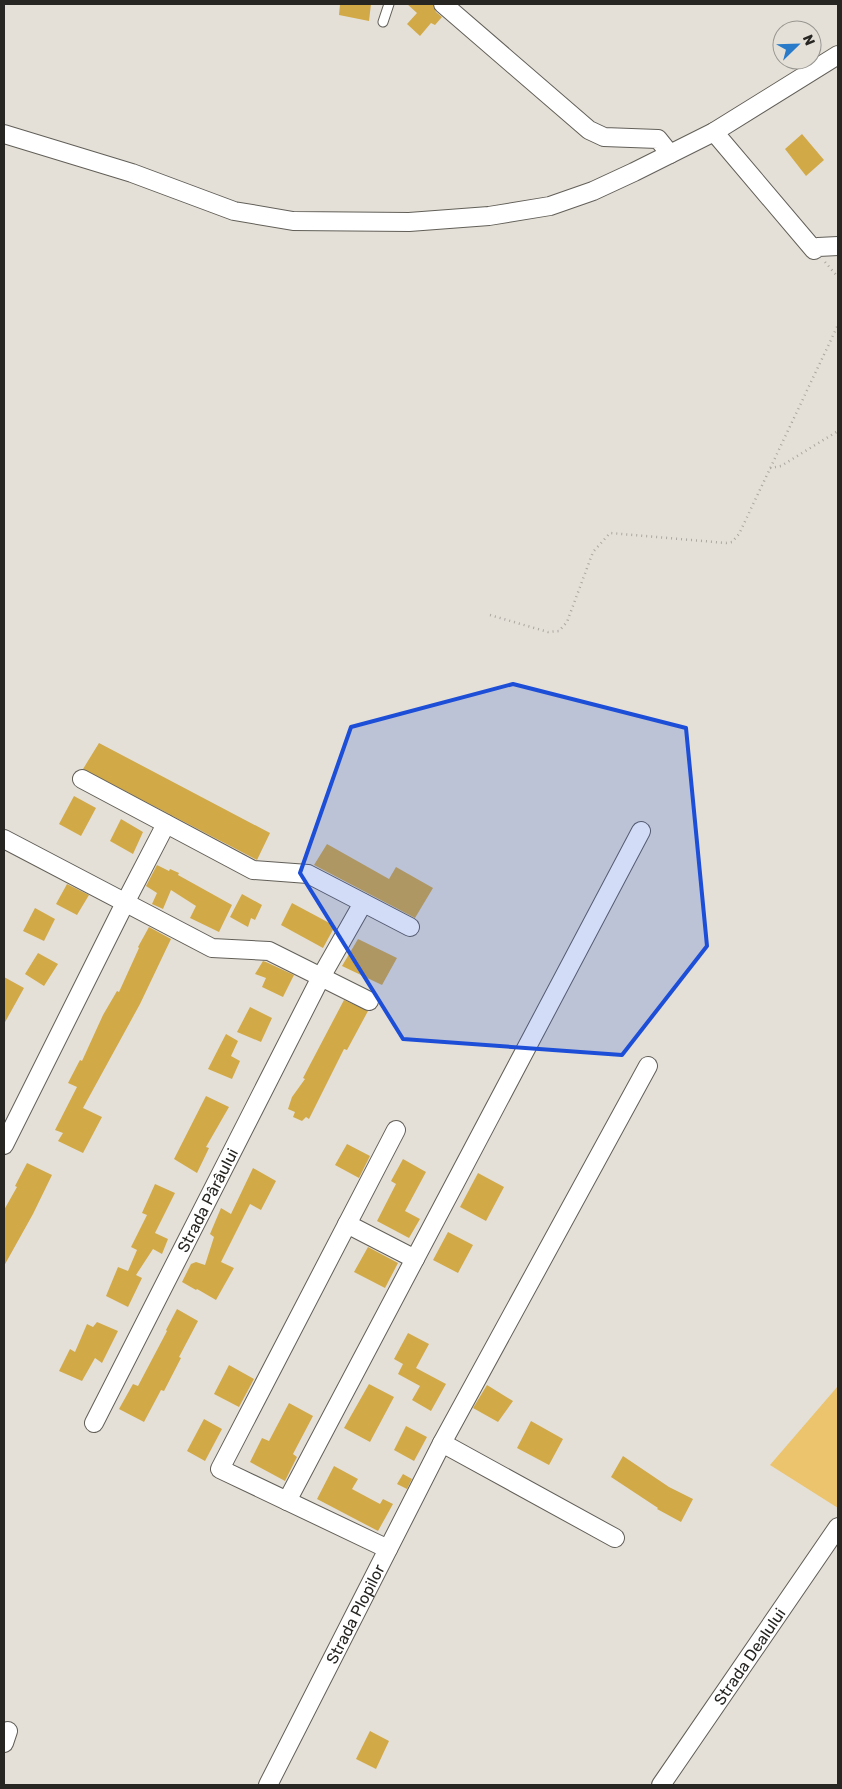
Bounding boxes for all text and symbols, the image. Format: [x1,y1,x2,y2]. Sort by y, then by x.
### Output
north arrow [772,20,822,70]
text: N [799,32,818,48]
street label: Strada Pârâului [173,1145,242,1255]
street label: Strada Plopilor [322,1561,388,1667]
street label: Strada Dealului [709,1604,789,1708]

